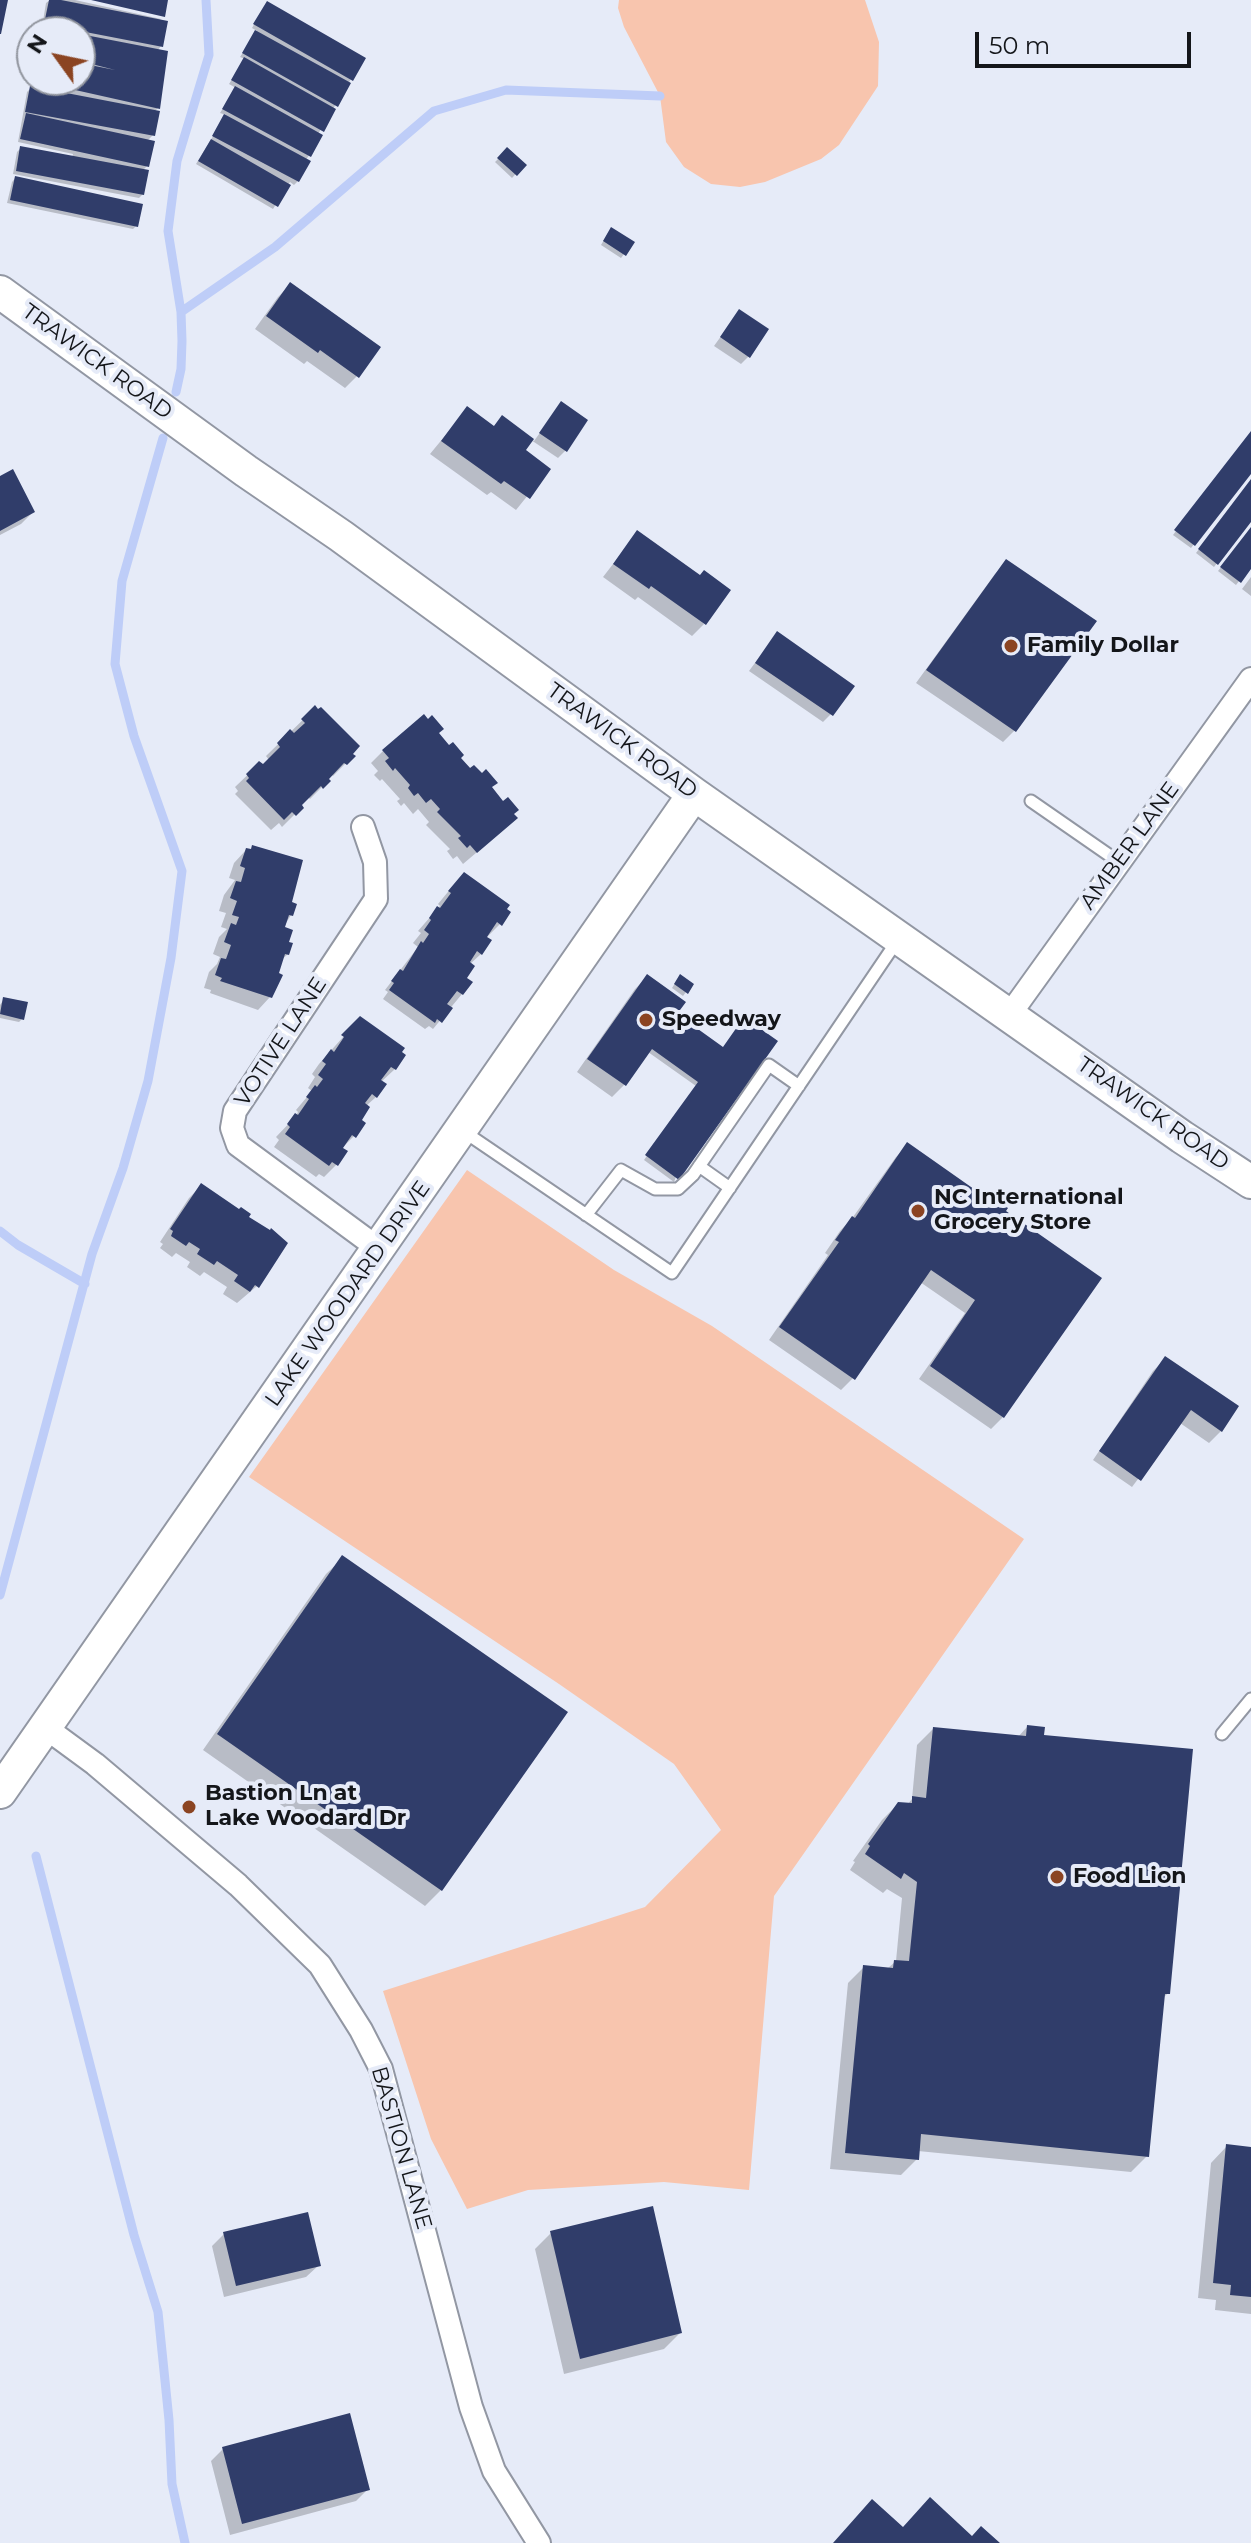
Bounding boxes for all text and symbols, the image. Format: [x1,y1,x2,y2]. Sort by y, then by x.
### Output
north arrow [16,16,96,96]
scale bar [979,16,1195,66]
text: N [21,29,53,59]
text: 50 m [989,31,1050,60]
street label: TRAWICK ROAD [17,299,177,425]
place label: Family Dollar [1027,633,1179,659]
marker: Family Dollar [1002,637,1020,655]
street label: TRAWICK ROAD [542,678,702,804]
street label: AMBER LANE [1075,777,1185,915]
street label: VOTIVE LANE [229,972,333,1112]
place label: Speedway [662,1007,781,1033]
marker: Speedway [637,1011,655,1029]
street label: TRAWICK ROAD [1072,1052,1234,1176]
street label: LAKE WOODARD DRIVE [260,1176,436,1412]
place label: NC International Grocery Store [934,1185,1124,1236]
marker: NC International Grocery Store [909,1202,927,1220]
place label: Bastion Ln at Lake Woodard Dr [205,1781,406,1832]
marker: Bastion Ln at Lake Woodard Dr [180,1798,198,1816]
place label: Food Lion [1073,1864,1187,1890]
marker: Food Lion [1048,1868,1066,1886]
street label: BASTION LANE [365,2063,437,2233]

